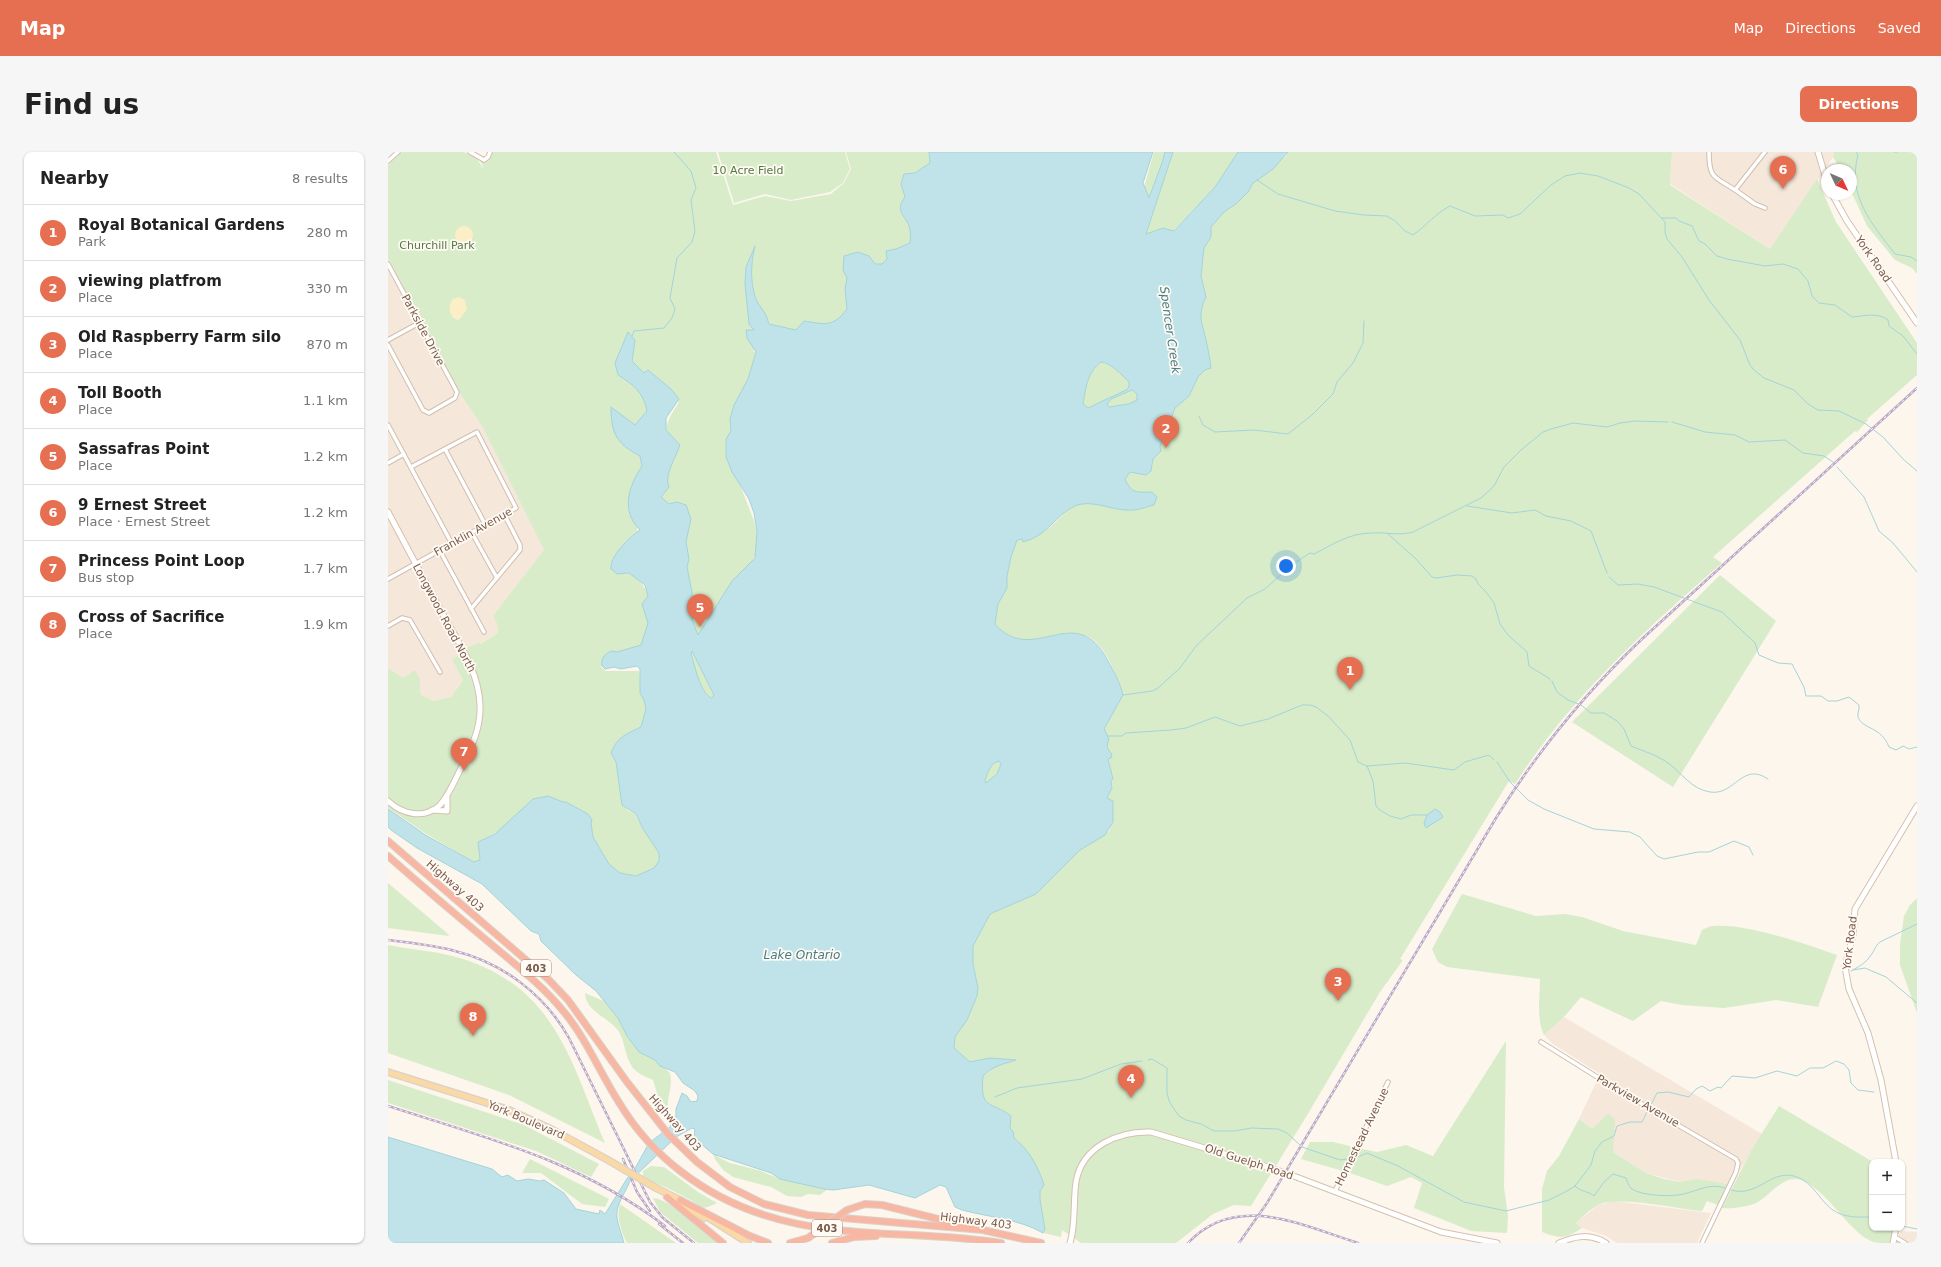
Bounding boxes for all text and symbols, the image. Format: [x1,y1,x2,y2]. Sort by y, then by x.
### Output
text: Map [20,17,65,39]
text: Map [1734,20,1763,36]
text: Directions [1785,20,1856,36]
text: Saved [1878,20,1921,36]
button: Directions [1800,86,1917,122]
text: Find us [24,88,139,121]
pin: 6 [1770,156,1796,189]
park label: 10 Acre Field [713,164,783,177]
north arrow [1821,164,1857,200]
text: Nearby [40,168,109,188]
text: 8 results [292,171,348,186]
text: Royal Botanical Gardens [78,216,285,234]
text: 1 [48,225,58,240]
text: 280 m [306,225,348,240]
street label: York Road [1852,232,1894,285]
text: Park [78,234,106,249]
park label: Churchill Park [399,239,475,252]
text: viewing platfrom [78,272,222,290]
text: 2 [48,281,58,296]
text: 330 m [306,281,348,296]
water label: Spencer Creek [1157,285,1183,376]
text: Place [78,290,113,305]
street label: Parkside Drive [399,292,447,368]
text: Old Raspberry Farm silo [78,328,281,346]
text: 3 [48,337,58,352]
text: 870 m [306,337,348,352]
text: Place [78,346,113,361]
text: Toll Booth [78,384,162,402]
text: 4 [48,393,58,408]
text: 1.1 km [303,393,348,408]
text: Place [78,402,113,417]
pin: 2 [1153,415,1179,448]
text: Sassafras Point [78,440,209,458]
text: 5 [48,449,58,464]
text: 1.2 km [303,449,348,464]
text: Place [78,458,113,473]
text: 9 Ernest Street [78,496,206,514]
text: 6 [48,505,58,520]
text: 1.2 km [303,505,348,520]
street label: Franklin Avenue [432,505,515,559]
text: Place · Ernest Street [78,514,210,529]
text: Princess Point Loop [78,552,245,570]
your location [1276,556,1296,576]
text: 7 [48,561,58,576]
text: 1.7 km [303,561,348,576]
street label: Longwood Road North [410,561,478,675]
text: Bus stop [78,570,134,585]
pin: 5 [687,594,713,627]
text: Cross of Sacrifice [78,608,224,626]
text: 8 [48,617,58,632]
text: 1.9 km [303,617,348,632]
text: Place [78,626,113,641]
pin: 1 [1337,657,1363,690]
pin: 7 [451,738,477,771]
street label: Highway 403 [424,857,486,915]
street label: York Road [1840,915,1860,972]
water label: Lake Ontario [764,948,840,962]
road number: 403 [521,960,551,976]
pin: 3 [1325,968,1351,1001]
pin: 8 [460,1003,486,1036]
pin: 4 [1118,1065,1144,1098]
street label: Parkview Avenue [1594,1072,1682,1130]
street label: Homestead Avenue [1333,1086,1391,1188]
street label: Highway 403 [646,1092,704,1154]
street label: York Boulevard [485,1098,566,1142]
street label: Old Guelph Road [1203,1142,1295,1182]
map controls [1869,1159,1905,1231]
button: + [1869,1159,1905,1195]
button: − [1869,1195,1905,1231]
street label: Highway 403 [939,1210,1013,1232]
road number: 403 [812,1220,842,1236]

